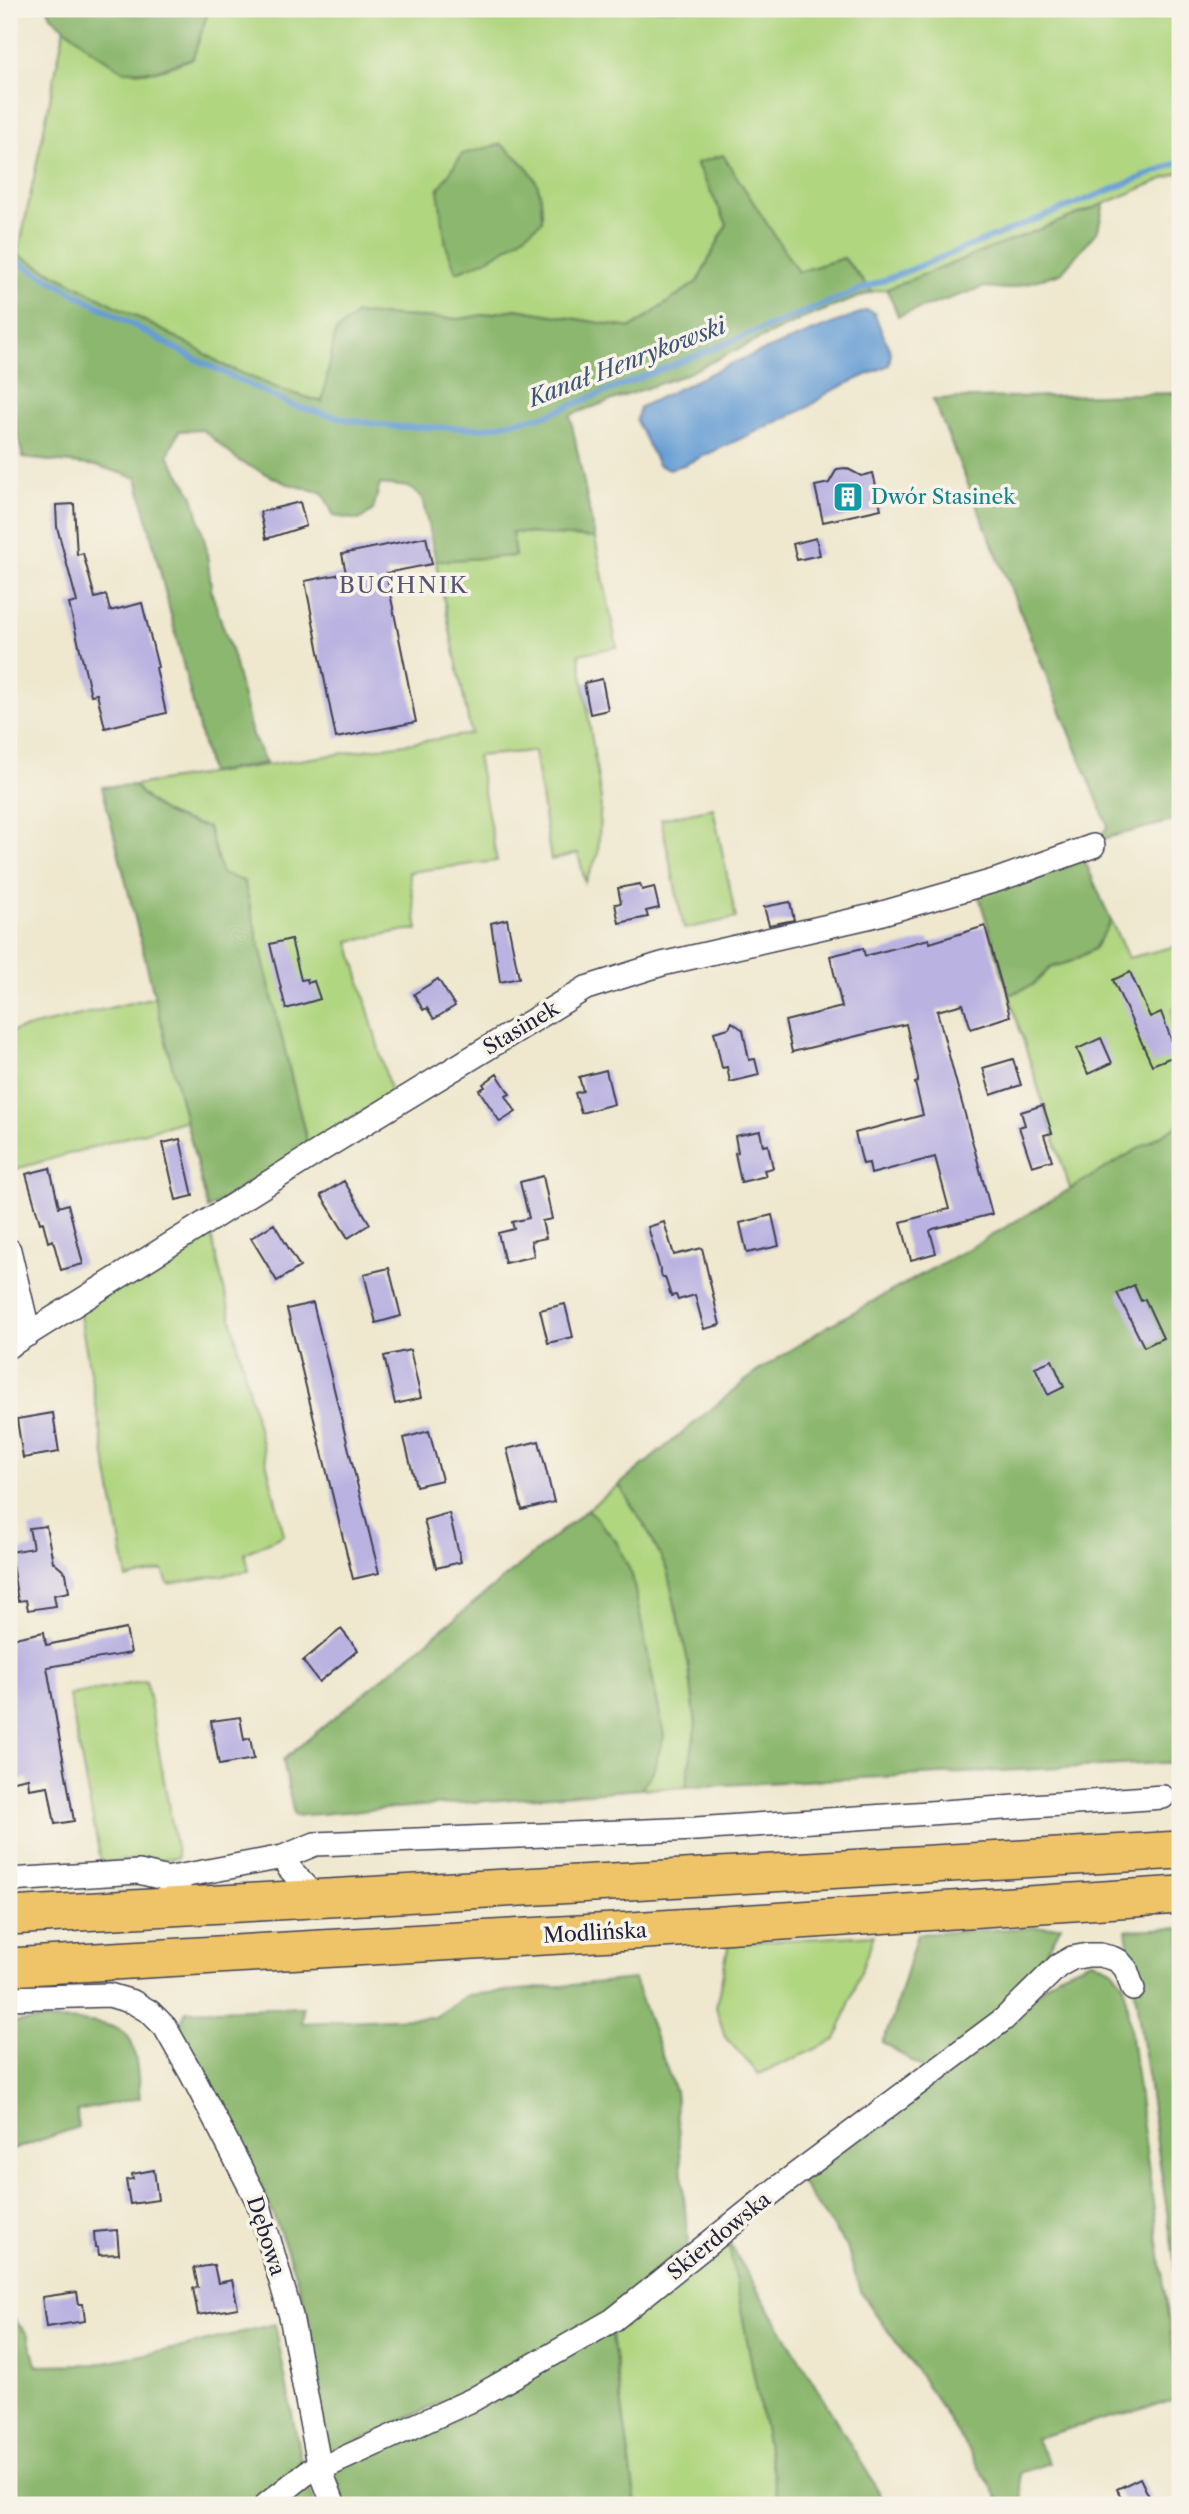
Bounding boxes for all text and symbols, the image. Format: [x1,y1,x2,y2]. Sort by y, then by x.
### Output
water label: Kanał Henrykowski [523,311,731,413]
building icon: Dwór Stasinek [831,480,865,514]
place label: Dwór Stasinek [871,484,1016,509]
district label: BUCHNIK [339,571,469,599]
street label: Stasinek [478,995,564,1060]
street label: Modlińska [542,1917,648,1948]
street label: Skierdowska [662,2186,776,2285]
street label: Dębowa [242,2193,291,2279]

